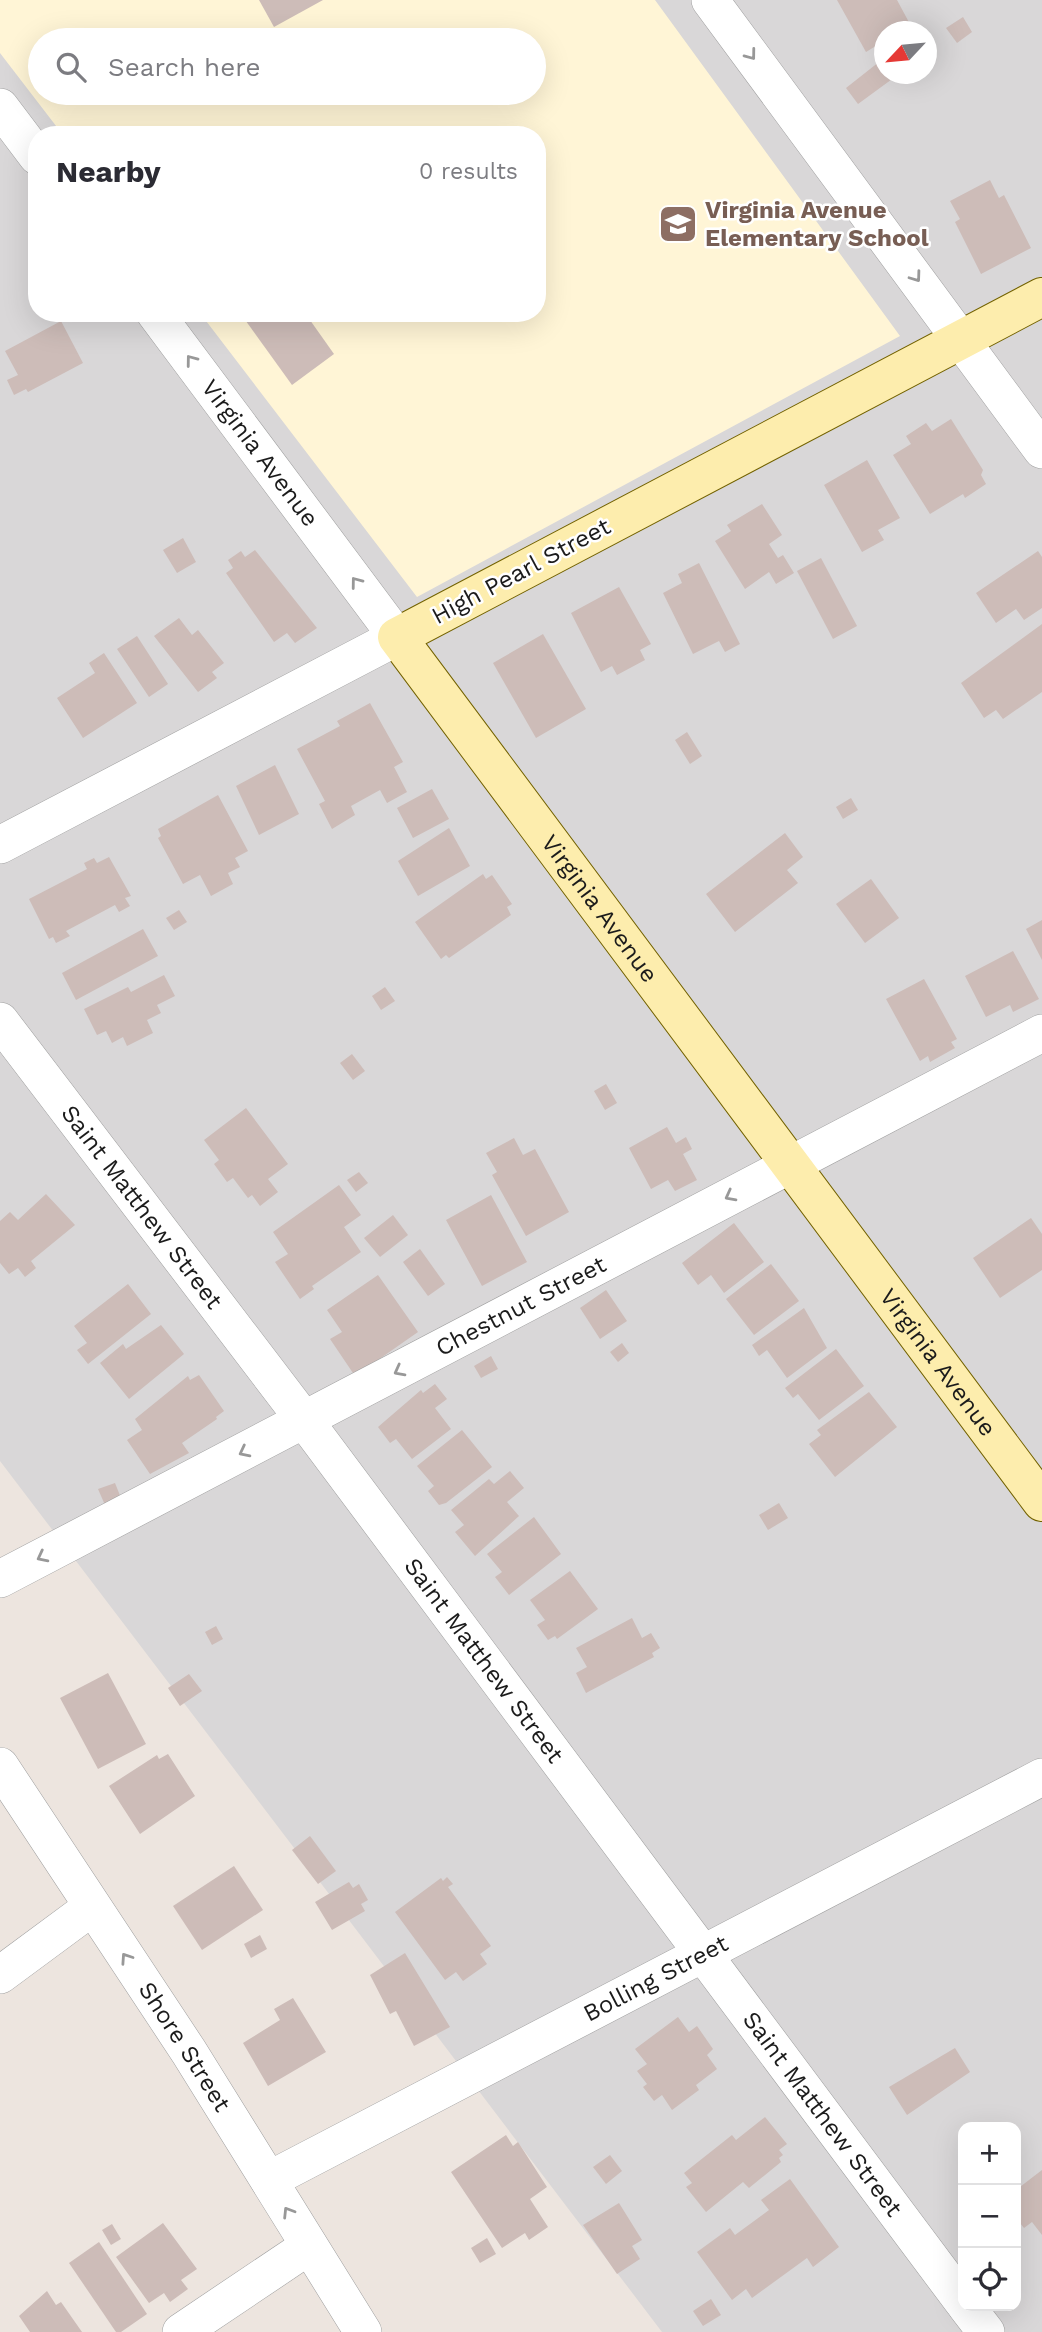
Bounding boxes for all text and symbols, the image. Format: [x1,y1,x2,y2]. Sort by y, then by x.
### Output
north arrow [874,21,937,84]
search box [28,28,546,105]
one-way arrow [743,47,756,59]
icon: search [52,48,90,86]
text: Search here [108,52,260,82]
text: Nearby [56,154,161,189]
text: 0 results [419,158,518,185]
place label: Virginia Avenue Elementary School [705,196,929,252]
school or university icon: Virginia Avenue Elementary School [657,203,699,245]
one-way arrow [907,269,920,282]
one-way arrow [187,356,200,368]
street label: Virginia Avenue [196,374,324,532]
street label: High Pearl Street [427,512,615,630]
one-way arrow [352,577,365,590]
street label: Virginia Avenue [536,829,664,988]
street label: Saint Matthew Street [55,1100,228,1314]
one-way arrow [725,1188,737,1202]
street label: Chestnut Street [431,1250,611,1362]
street label: Virginia Avenue [874,1283,1002,1442]
one-way arrow [394,1363,406,1376]
one-way arrow [239,1444,251,1458]
one-way arrow [37,1549,49,1563]
street label: Saint Matthew Street [398,1553,570,1769]
street label: Bolling Street [579,1929,733,2028]
one-way arrow [122,1953,134,1966]
street label: Shore Street [133,1977,236,2117]
street label: Saint Matthew Street [737,2006,908,2222]
map controls [958,2122,1021,2311]
button: + [958,2122,1021,2185]
button: − [958,2185,1021,2248]
one-way arrow [283,2206,296,2219]
button: locate [958,2248,1021,2311]

